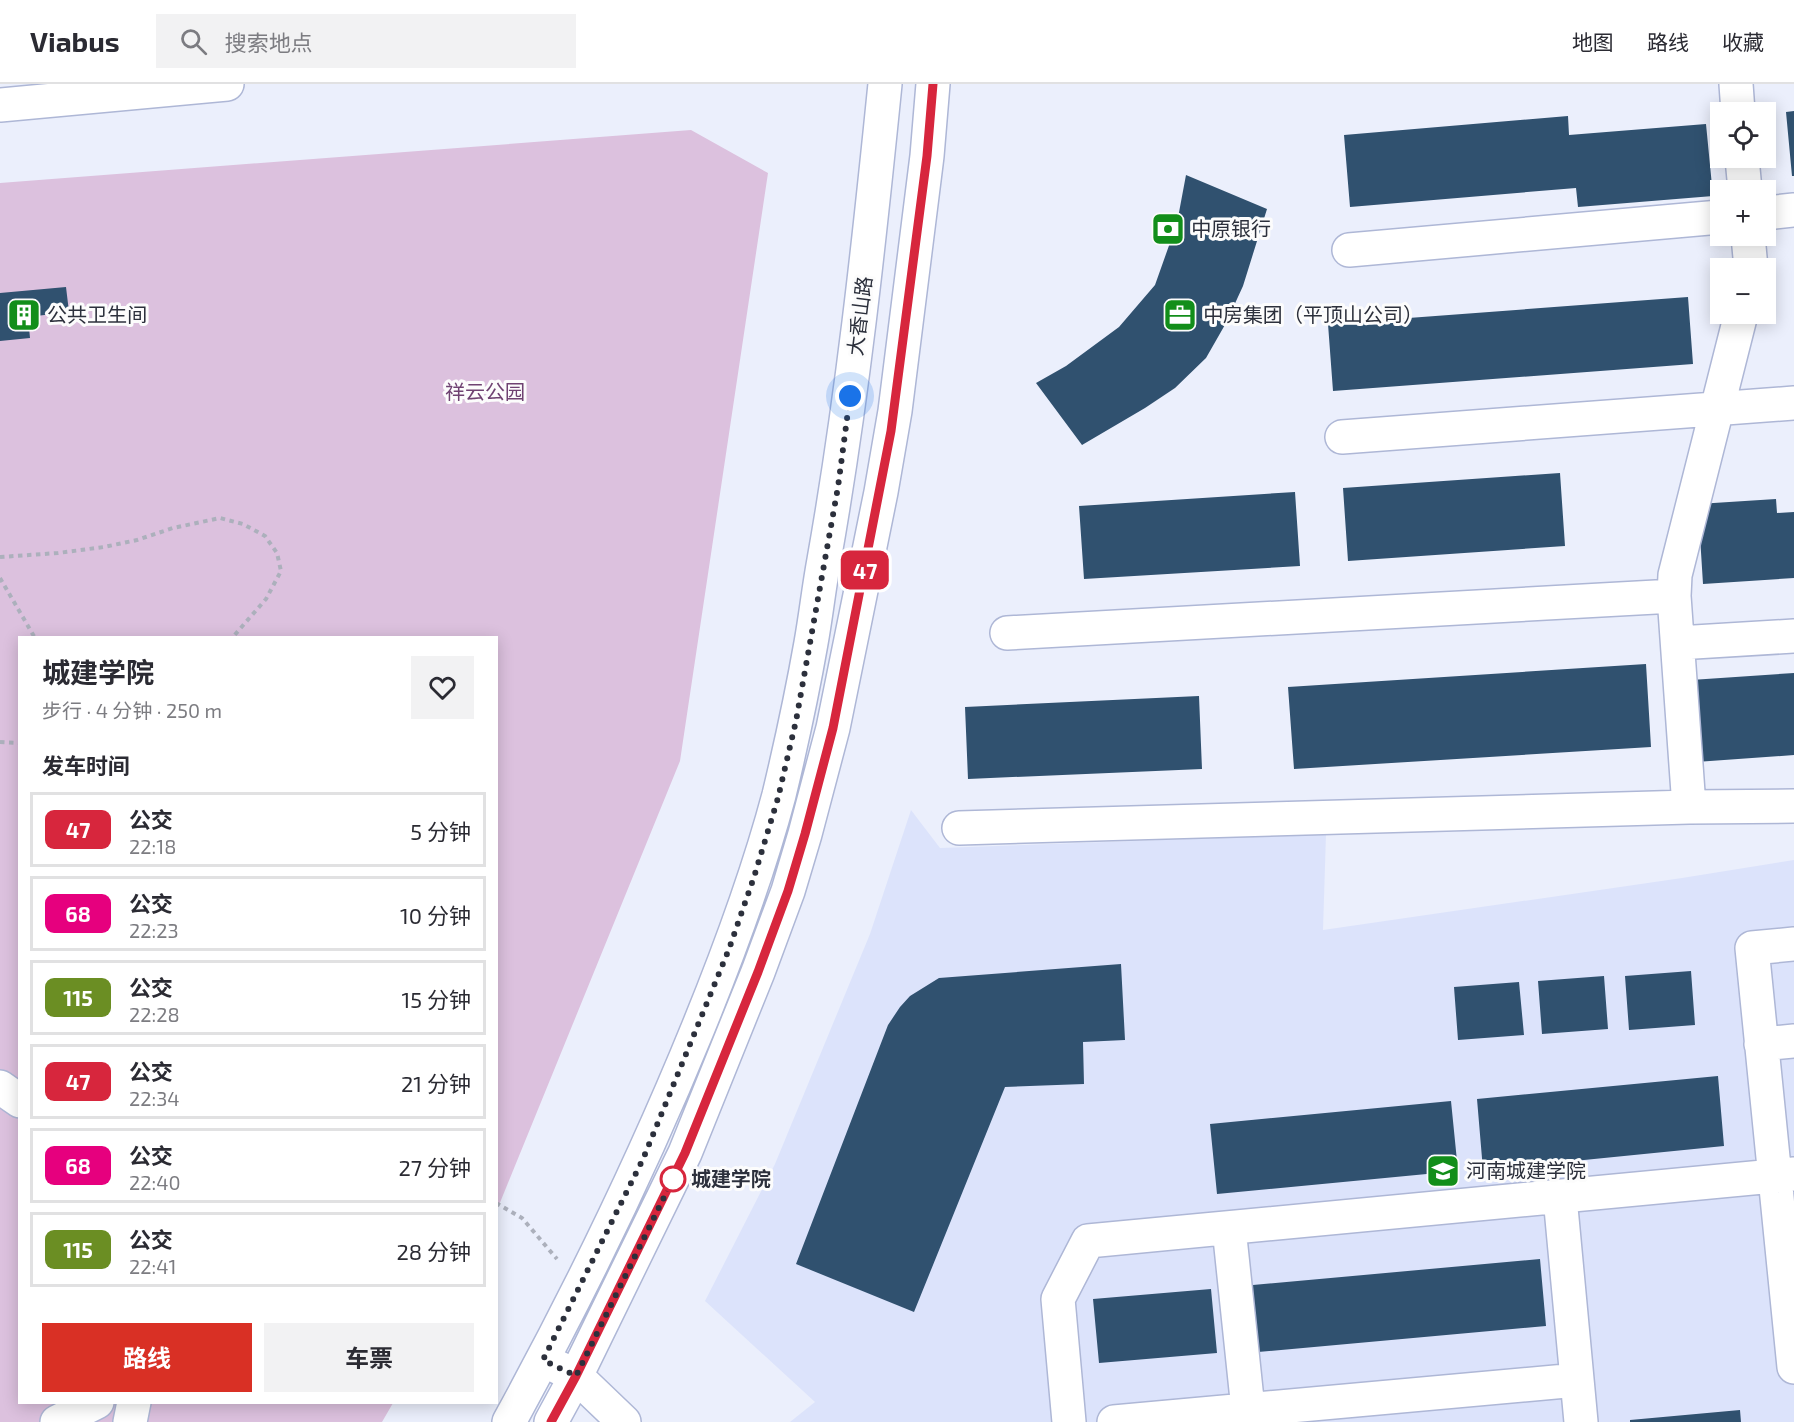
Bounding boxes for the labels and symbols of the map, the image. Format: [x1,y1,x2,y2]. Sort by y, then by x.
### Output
bank icon: 中原银行 [1150,211,1186,247]
place label: 中原银行 [1191,216,1271,240]
street label: 大香山路 [842,275,876,357]
building icon: 公共卫生间 [6,297,42,333]
office icon: 中房集团（平顶山公司） [1162,297,1198,333]
place label: 公共卫生间 [47,302,147,326]
place label: 中房集团（平顶山公司） [1203,302,1423,326]
park label: 祥云公园 [445,379,525,403]
your location [835,381,865,411]
line badge: 47 [838,550,892,590]
school or university icon: 河南城建学院 [1425,1153,1461,1189]
place label: 河南城建学院 [1466,1158,1586,1182]
marker: 城建学院 [660,1166,686,1192]
place label: 城建学院 [691,1166,771,1190]

